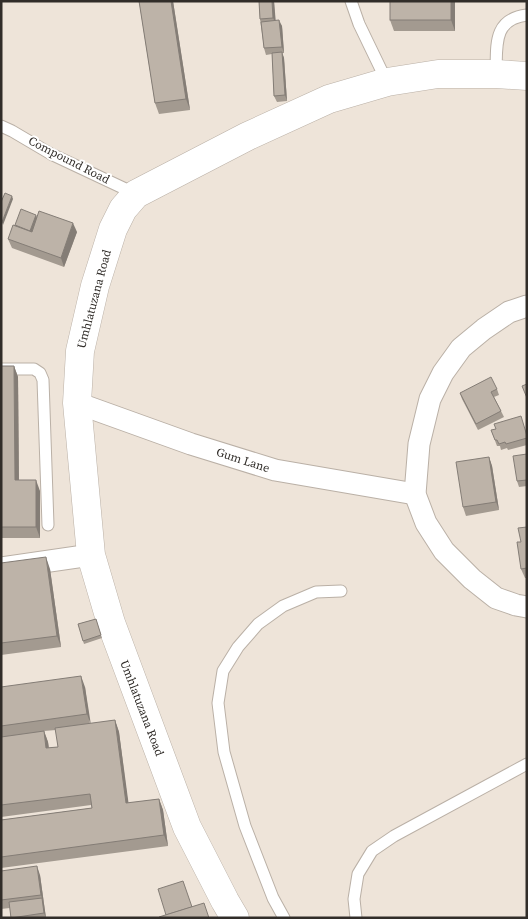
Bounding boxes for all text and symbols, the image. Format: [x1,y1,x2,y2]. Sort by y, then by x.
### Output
street label: Compound Road [26,133,113,187]
street label: Umhlatuzana Road [73,248,115,350]
street label: Gum Lane [214,444,272,476]
street label: Umhlatuzana Road [116,658,168,759]

